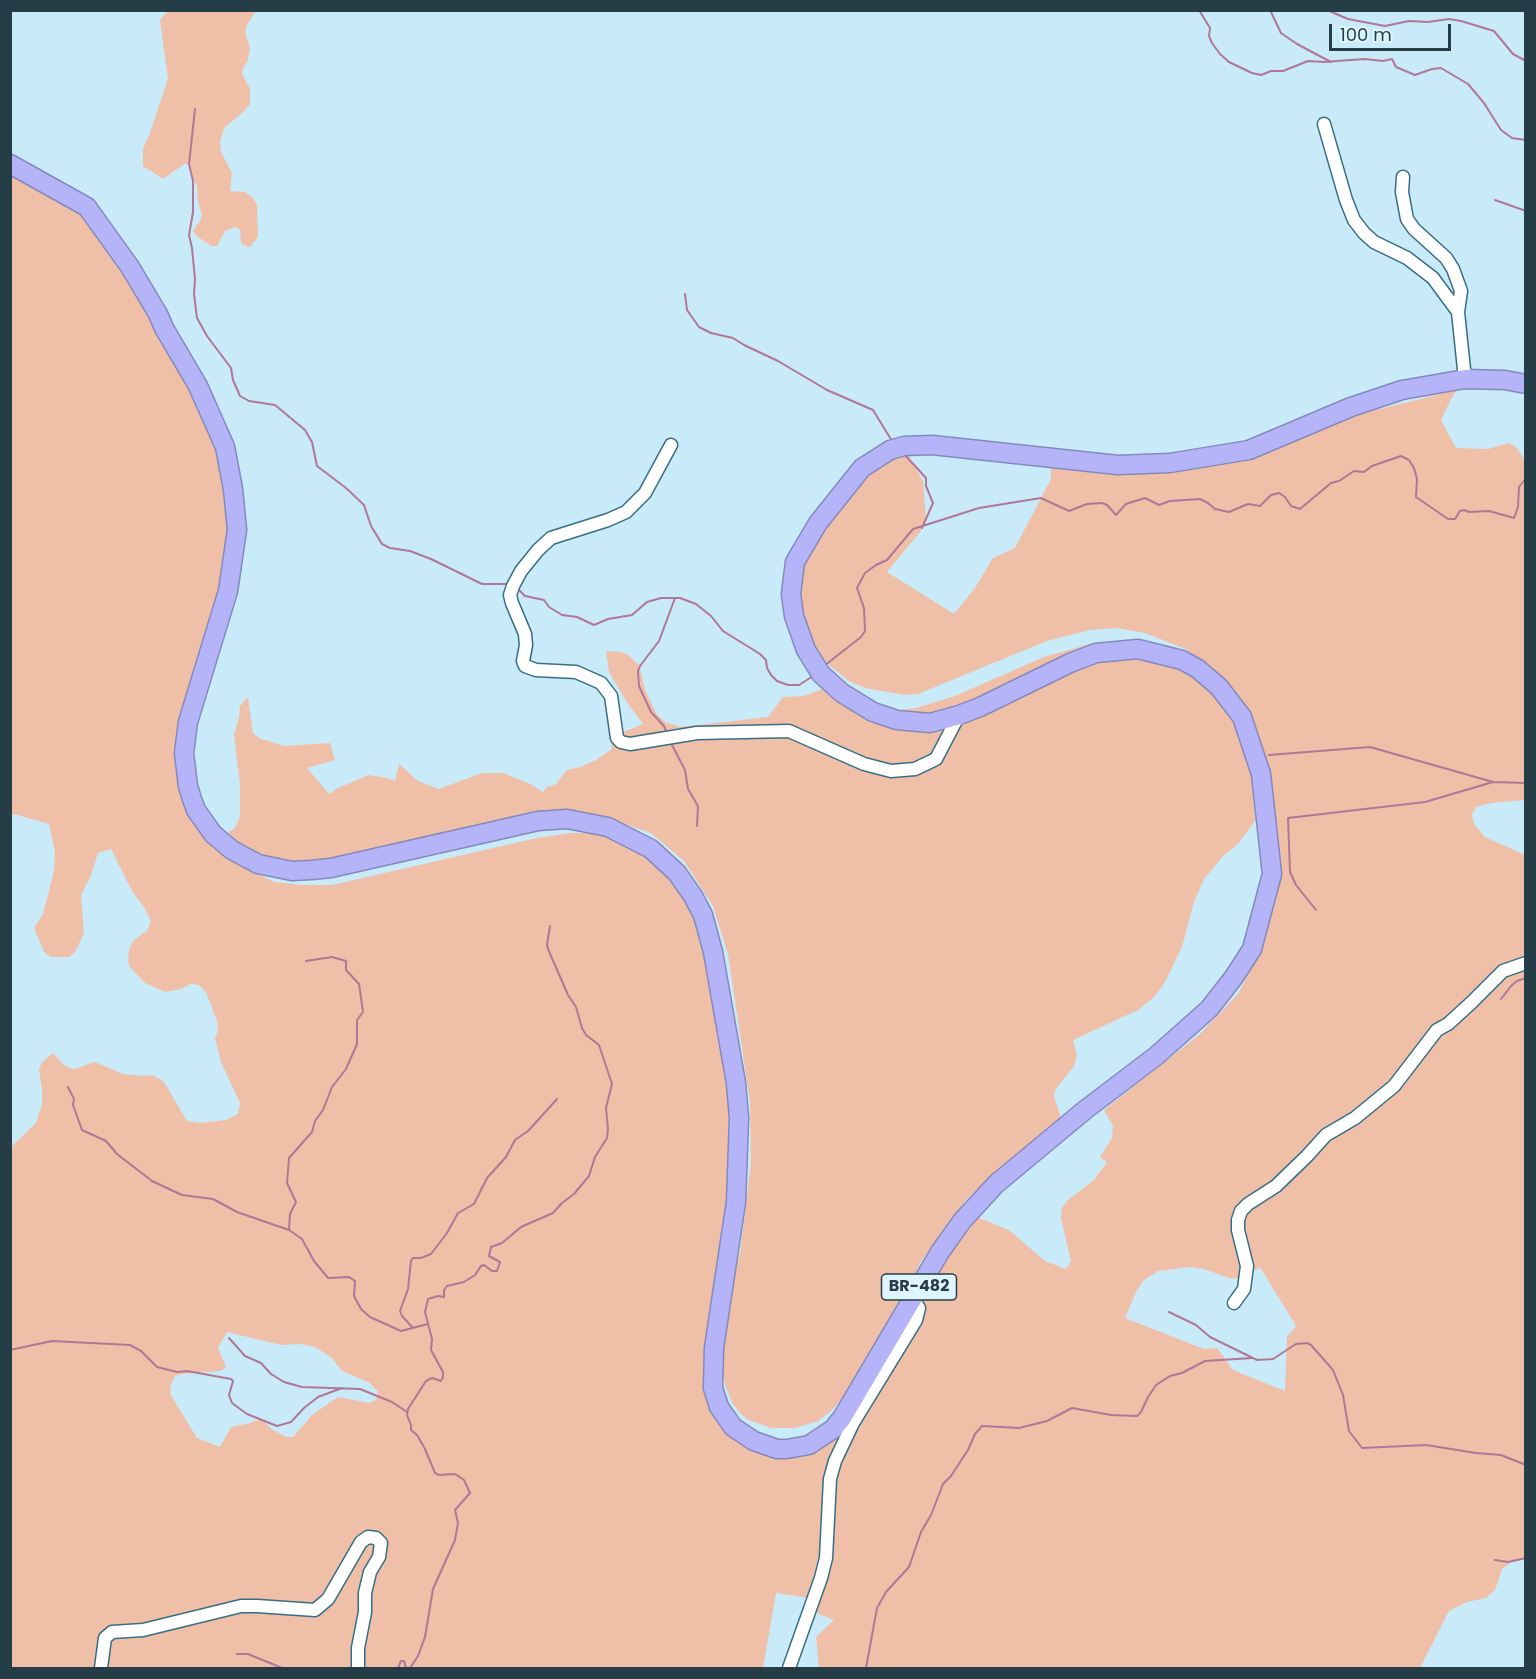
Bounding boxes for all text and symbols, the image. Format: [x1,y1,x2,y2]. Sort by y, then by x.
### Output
scale bar [1332,12,1454,50]
text: 100 m [1340,22,1392,47]
road number: BR-482 [882,1274,956,1300]

